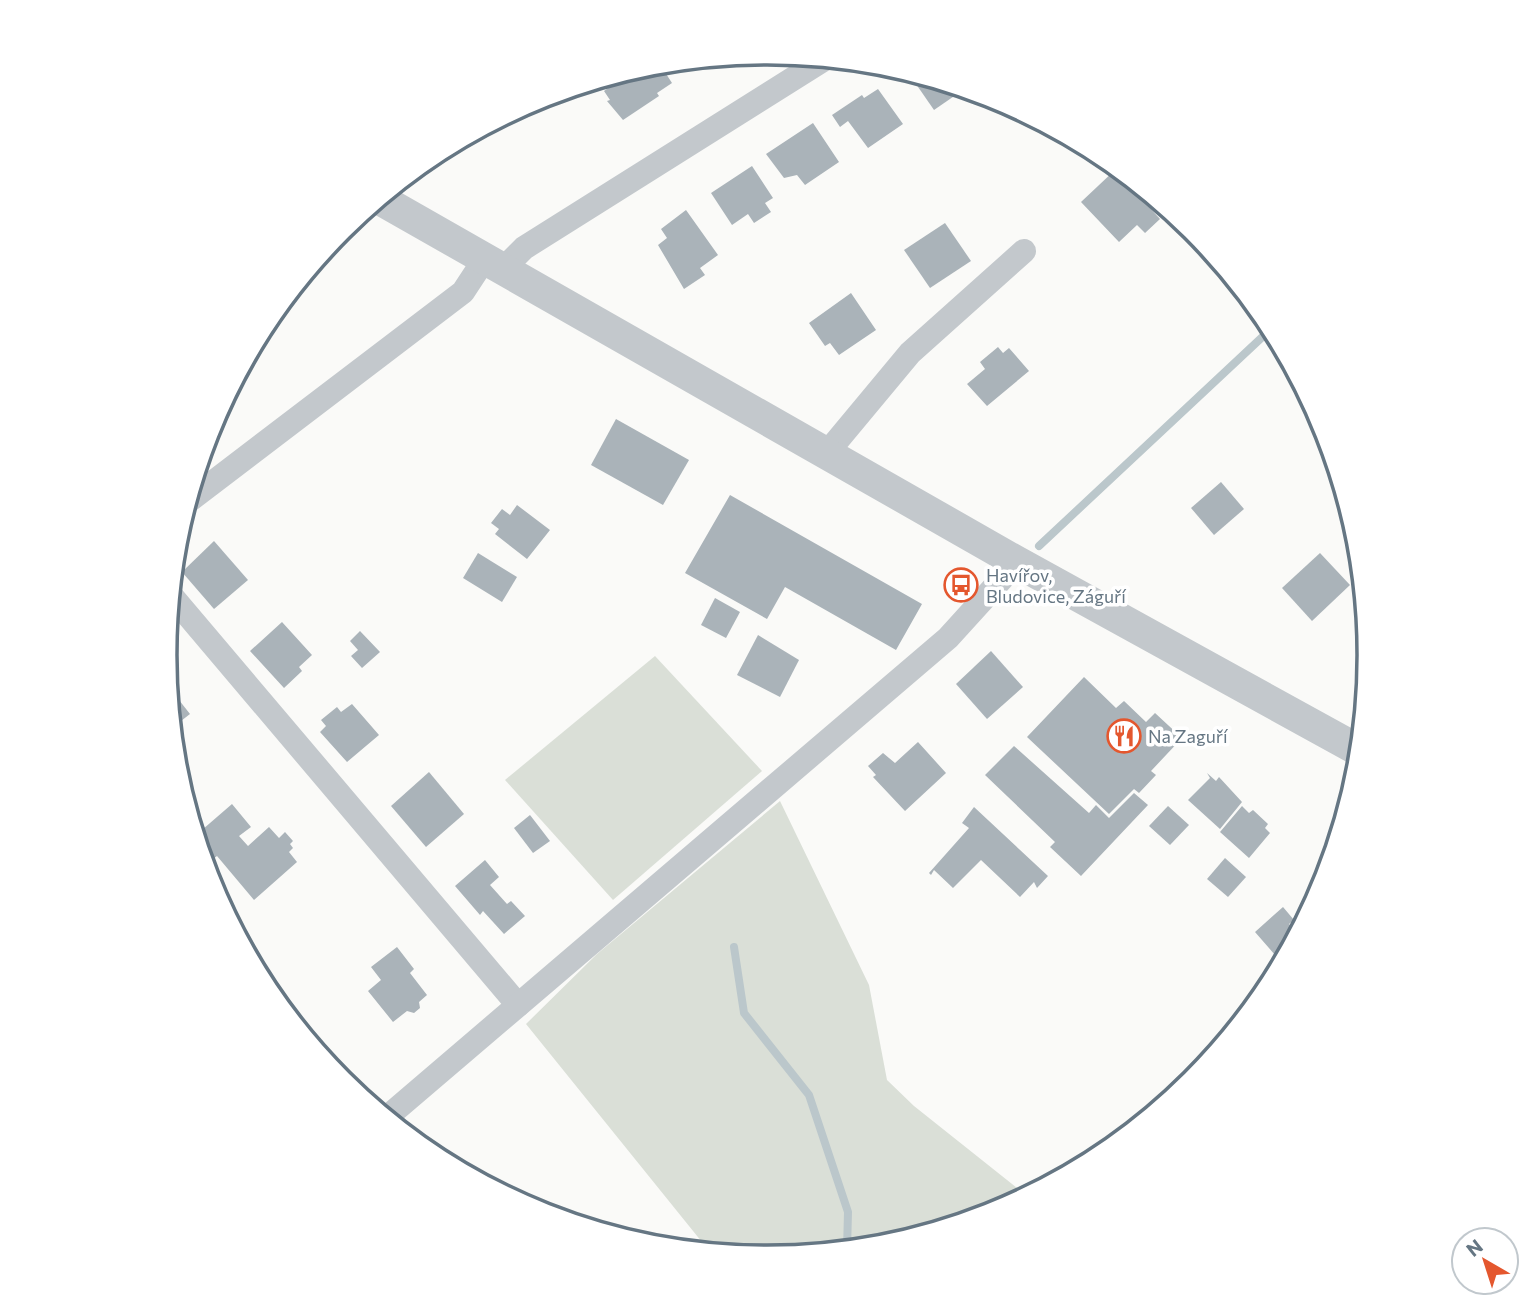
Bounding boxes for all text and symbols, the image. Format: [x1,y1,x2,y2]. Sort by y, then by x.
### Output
place label: Havířov, Bludovice, Záguří [986,564,1127,607]
bus stop icon: Havířov, Bludovice, Záguří [942,566,980,604]
restaurant icon: Na Zaguří [1105,717,1143,755]
place label: Na Zaguří [1148,725,1229,747]
north arrow [1450,1226,1520,1296]
text: N [1461,1234,1487,1261]

